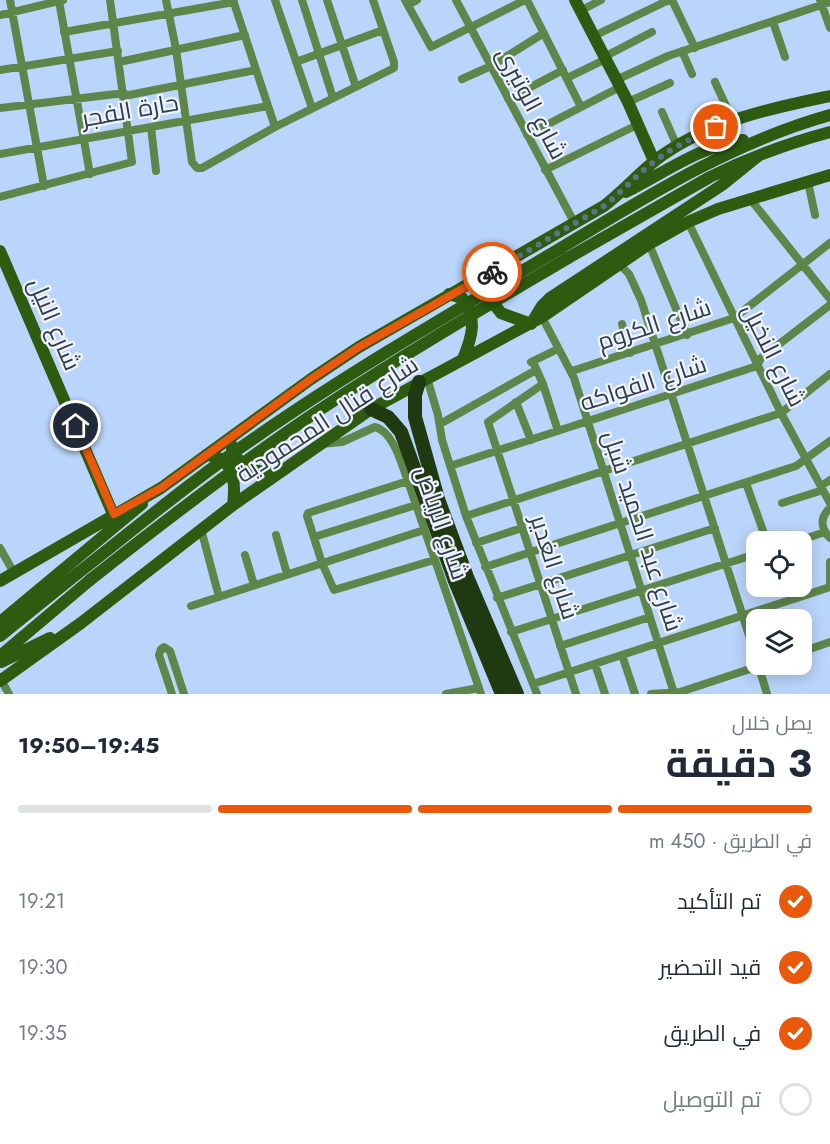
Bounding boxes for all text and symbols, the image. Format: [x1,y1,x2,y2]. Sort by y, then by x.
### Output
street label: شارع الوتيرى [488,41,576,165]
street label: حارة الفجر [77,84,181,136]
pin [690,101,741,152]
icon: bag [699,110,732,143]
courier [462,242,522,302]
icon: bike [476,256,509,289]
street label: شارع النيل [20,272,90,376]
street label: شارع الكروم [593,289,715,359]
street label: شارع النخيل [733,297,815,413]
street label: شارع الفواكه [575,346,711,420]
street label: شارع قنال المحمودية [229,347,425,491]
pin [50,400,101,451]
icon: home [59,409,92,442]
street label: شارع عبد الحميد شبل [594,426,692,636]
street label: شارع الرياض [406,462,478,584]
street label: شارع الغدير [521,508,588,624]
map controls [746,531,812,675]
button: locate [746,531,812,597]
button: layers [746,609,812,675]
text: يصل خلال [732,709,812,738]
text: 19:45–19:50 [18,729,160,761]
text: 3 دقيقة [666,735,812,792]
text: في الطريق · 450 m [649,827,812,856]
text: تم التأكيد [677,885,761,917]
icon: check [779,885,812,918]
text: 19:21 [18,887,65,916]
text: قيد التحضير [659,951,761,983]
icon: check [779,951,812,984]
text: 19:30 [18,953,67,982]
text: في الطريق [664,1017,761,1049]
icon: check [779,1017,812,1050]
text: 19:35 [18,1019,67,1048]
text: تم التوصيل [663,1083,761,1115]

